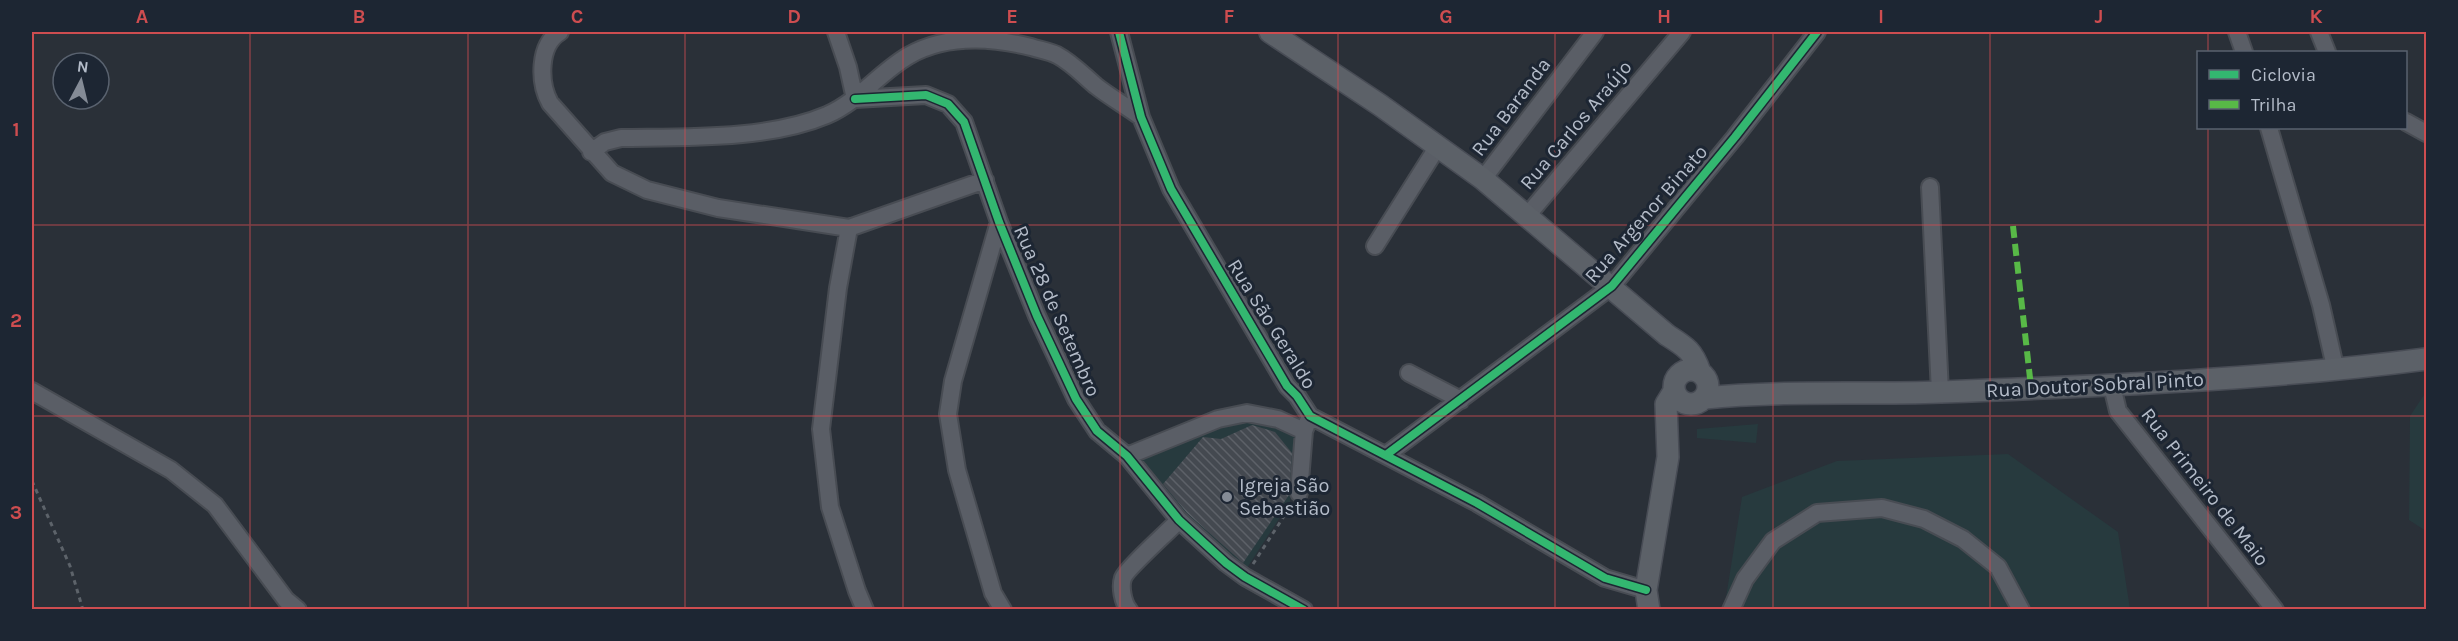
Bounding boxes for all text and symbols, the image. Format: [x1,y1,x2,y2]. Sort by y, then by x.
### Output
text: A [136,5,149,28]
text: B [353,5,365,28]
text: C [571,5,583,28]
text: D [787,5,801,28]
text: E [1006,5,1018,28]
text: F [1224,5,1235,28]
text: G [1439,5,1453,28]
text: H [1657,5,1671,28]
text: I [1878,5,1884,28]
text: J [2095,5,2103,28]
text: K [2309,5,2323,28]
north arrow [51,51,111,111]
legend [2197,51,2407,129]
street label: Rua Baranda [1467,53,1555,161]
text: N [76,56,90,77]
street label: Rua Carlos Araújo [1515,56,1637,194]
text: Ciclovia [2251,64,2316,86]
text: Trilha [2251,94,2296,116]
text: 1 [12,118,20,141]
street label: Rua Argenor Binato [1580,140,1712,288]
street label: Rua 28 de Setembro [1009,222,1105,400]
street label: Rua São Geraldo [1223,255,1321,393]
text: 2 [10,309,22,332]
street label: Rua Doutor Sobral Pinto [1986,368,2204,402]
street label: Rua Primeiro de Maio [2136,404,2274,570]
place label: Igreja São Sebastião [1239,474,1330,520]
marker: Igreja São Sebastião [1220,490,1234,504]
text: 3 [10,501,22,524]

